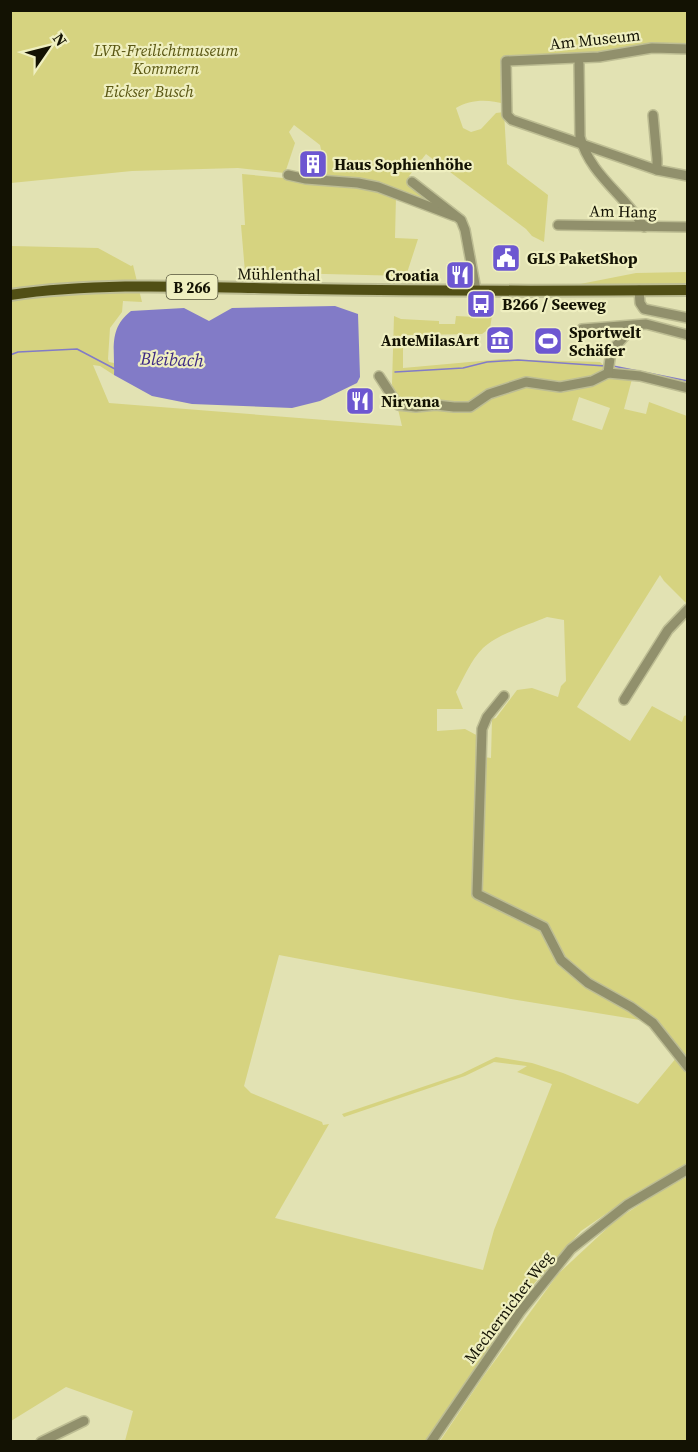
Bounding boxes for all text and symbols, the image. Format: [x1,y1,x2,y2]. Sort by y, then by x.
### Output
north arrow [18,18,78,78]
street label: Am Museum [549,23,641,55]
text: N [48,28,73,51]
park label: LVR-Freilichtmuseum Kommern [93,39,238,79]
park label: Eickser Busch [103,80,194,102]
building icon: Haus Sophienhöhe [297,148,329,180]
place label: Haus Sophienhöhe [334,153,472,175]
street label: Am Hang [589,199,657,223]
public building icon: GLS PaketShop [490,242,522,274]
place label: GLS PaketShop [527,247,638,269]
restaurant icon: Croatia [444,259,476,291]
street label: Mühlenthal [237,262,321,286]
place label: Croatia [385,264,439,286]
road number: B 266 [166,275,218,299]
bus stop icon: B266 / Seeweg [465,288,497,320]
place label: B266 / Seeweg [502,293,606,315]
place label: Sportwelt Schäfer [569,321,641,361]
museum icon: AnteMilasArt [484,324,516,356]
sports icon: Sportwelt Schäfer [532,325,564,357]
place label: AnteMilasArt [381,329,479,351]
water label: Bleibach [139,345,204,373]
restaurant icon: Nirvana [344,385,376,417]
place label: Nirvana [381,390,440,412]
street label: Mechernicher Weg [459,1246,557,1368]

